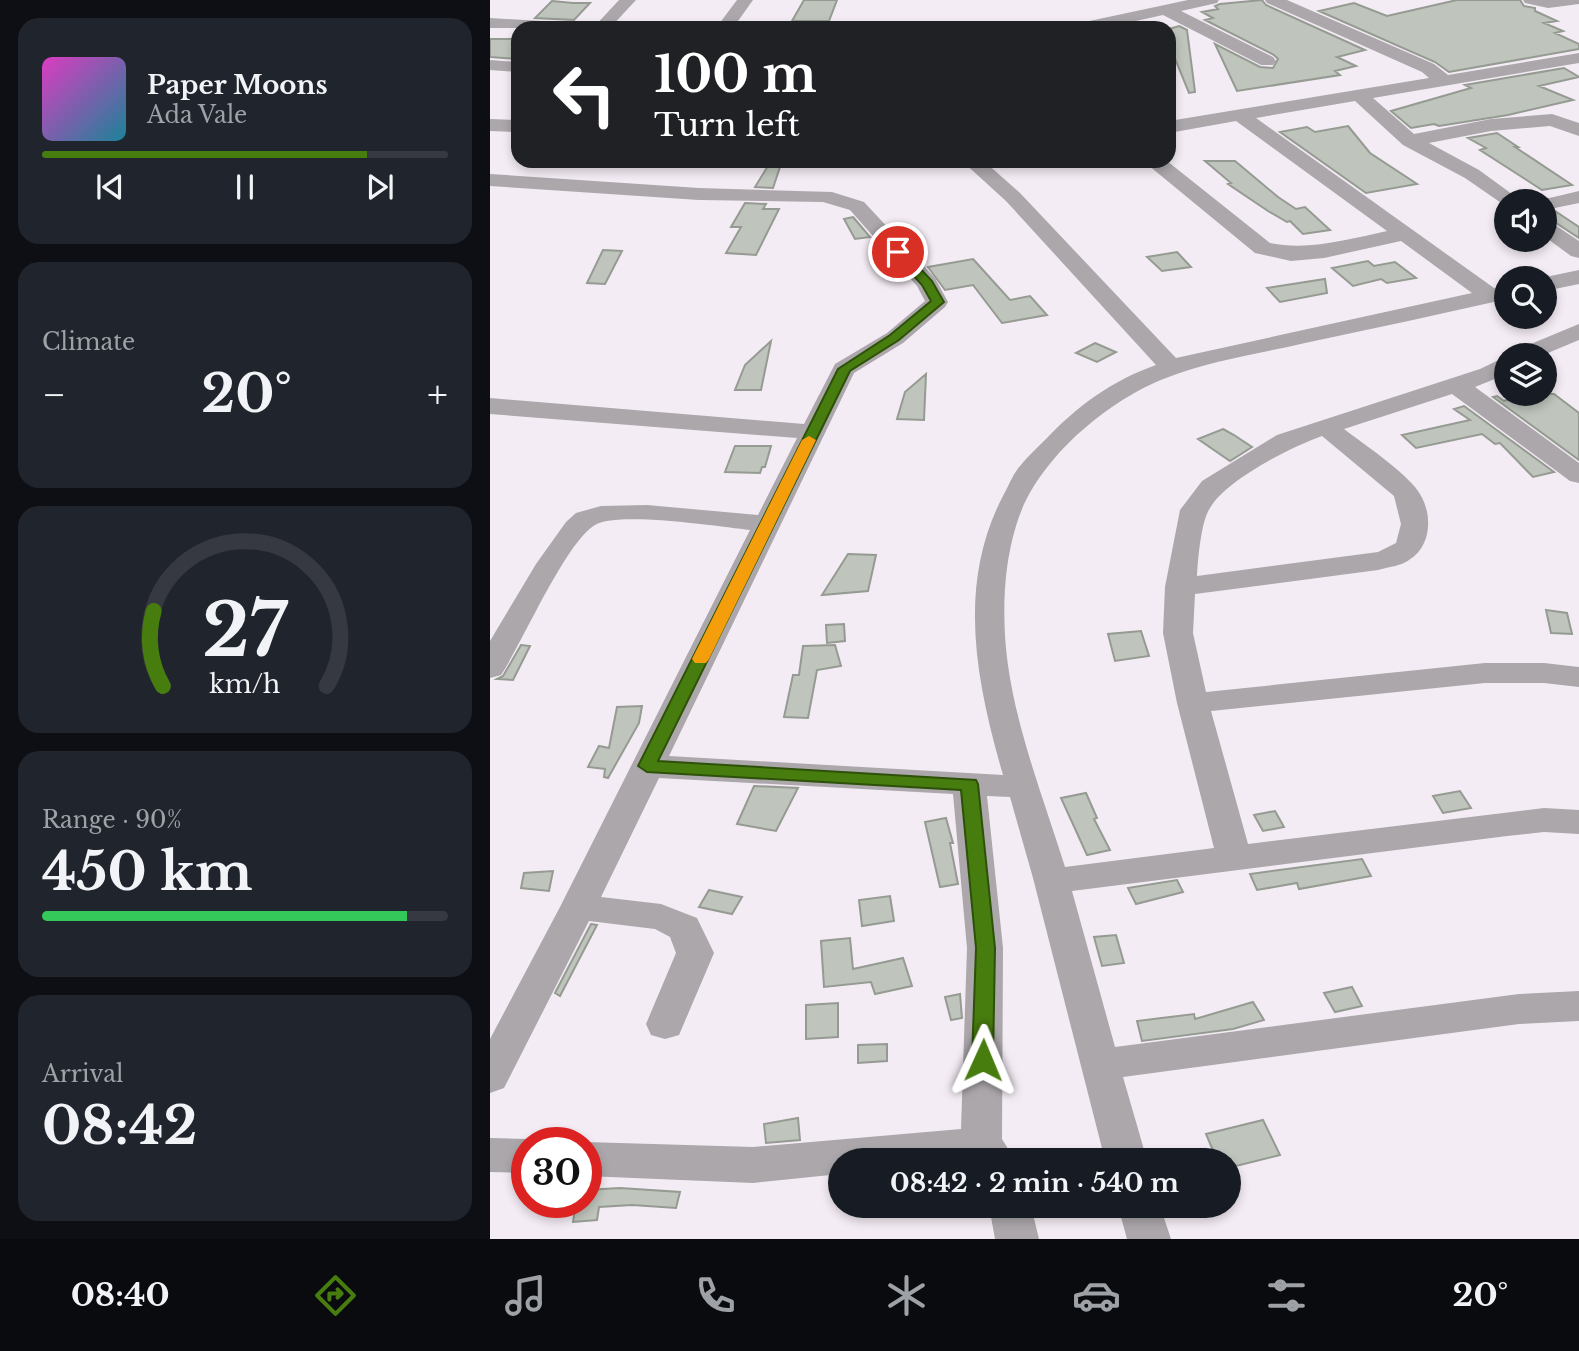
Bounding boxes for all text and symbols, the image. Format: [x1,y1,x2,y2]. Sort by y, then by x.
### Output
text: 100 m [654,44,817,105]
icon: left [539,49,630,140]
text: Paper Moons [147,69,328,101]
text: Ada Vale [147,101,247,129]
text: Turn left [654,105,800,145]
icon: previous [91,168,129,206]
icon: pause [226,168,264,206]
icon: next [361,168,399,206]
map controls [1494,189,1557,406]
button: sound [1494,189,1557,252]
pin [868,222,928,282]
icon: arrive [879,233,917,271]
button: search [1494,266,1557,329]
text: Climate [42,328,135,356]
button: layers [1494,343,1557,406]
text: 20° [201,362,292,426]
text: − [42,371,66,418]
text: + [427,371,448,418]
text: 27 [203,585,289,676]
text: km/h [210,668,280,699]
text: Range · 90% [42,806,182,834]
text: 450 km [42,840,253,904]
position arrow [946,1023,1020,1097]
text: Arrival [42,1060,123,1088]
text: 08:42 [42,1094,197,1158]
speed limit sign: 30 [511,1127,602,1218]
text: 08:42 · 2 min · 540 m [890,1167,1179,1199]
icon: directions [311,1271,360,1320]
icon: music [501,1271,550,1320]
icon: phone [691,1271,740,1320]
icon: climate [882,1271,931,1320]
icon: car [1072,1271,1121,1320]
icon: filters [1262,1271,1311,1320]
text: 08:40 [71,1275,170,1315]
text: 20° [1453,1275,1508,1315]

